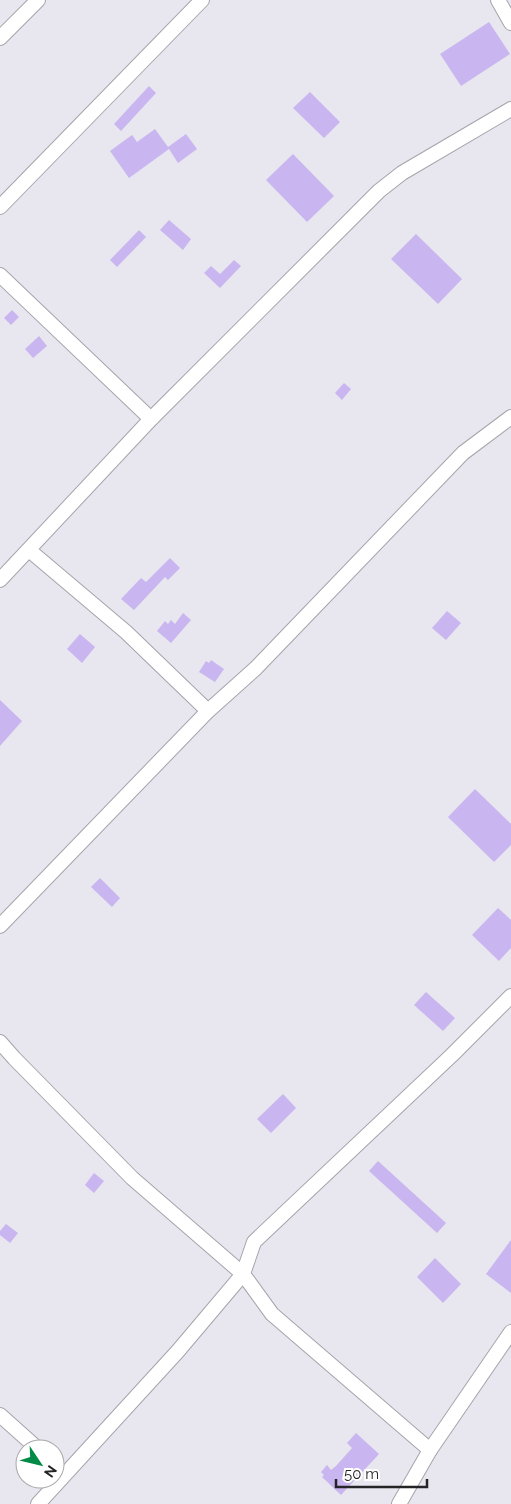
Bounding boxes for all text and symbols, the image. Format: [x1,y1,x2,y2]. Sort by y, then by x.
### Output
north arrow [15,1439,65,1489]
scale bar [336,1456,427,1488]
text: N [41,1462,60,1480]
text: 50 m [344,1465,379,1483]

